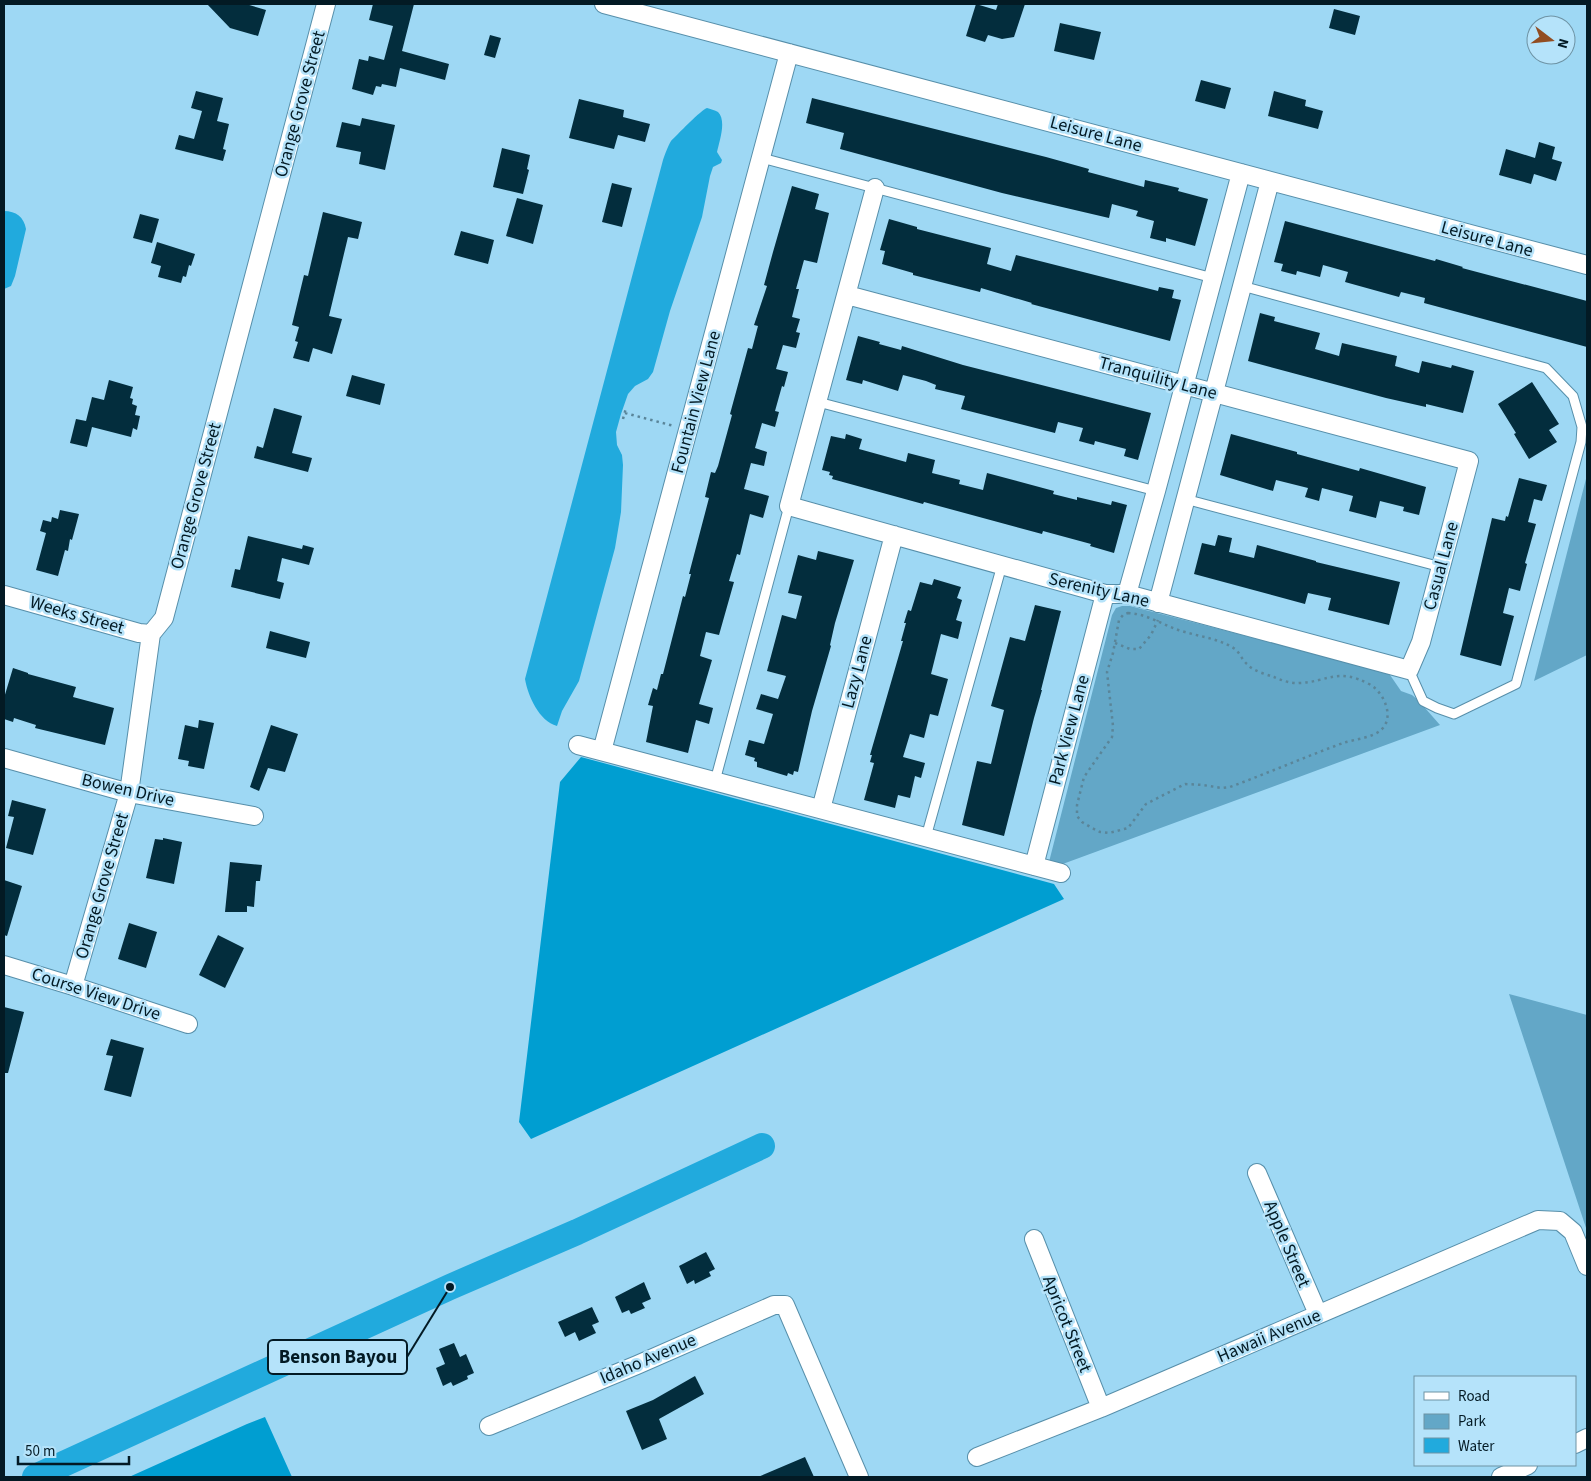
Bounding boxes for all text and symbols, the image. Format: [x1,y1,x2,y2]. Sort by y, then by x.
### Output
north arrow [1526,15,1576,65]
street label: Orange Grove Street [268,28,332,180]
text: N [1552,36,1573,51]
street label: Leisure Lane [1047,110,1145,158]
street label: Leisure Lane [1438,215,1536,263]
street label: Fountain View Lane [665,328,727,476]
street label: Tranquility Lane [1096,350,1220,406]
street label: Orange Grove Street [164,420,228,572]
street label: Casual Lane [1417,519,1465,613]
street label: Serenity Lane [1046,566,1152,614]
street label: Weeks Street [27,590,127,640]
street label: Lazy Lane [835,633,879,711]
street label: Park View Lane [1042,672,1096,788]
street label: Bowen Drive [79,767,177,813]
street label: Orange Grove Street [69,810,135,962]
street label: Course View Drive [28,961,164,1027]
street label: Apple Street [1258,1197,1316,1291]
street label: Apricot Street [1036,1272,1098,1376]
street label: Hawaii Avenue [1213,1303,1325,1369]
street label: Idaho Avenue [596,1327,700,1391]
callout: Benson Bayou [268,1340,407,1374]
text: Benson Bayou [279,1344,397,1371]
legend [1414,1376,1576,1466]
text: Road [1458,1386,1490,1407]
text: Park [1458,1411,1487,1432]
scale bar [18,1434,129,1466]
text: Water [1458,1436,1495,1457]
text: 50 m [25,1441,55,1462]

